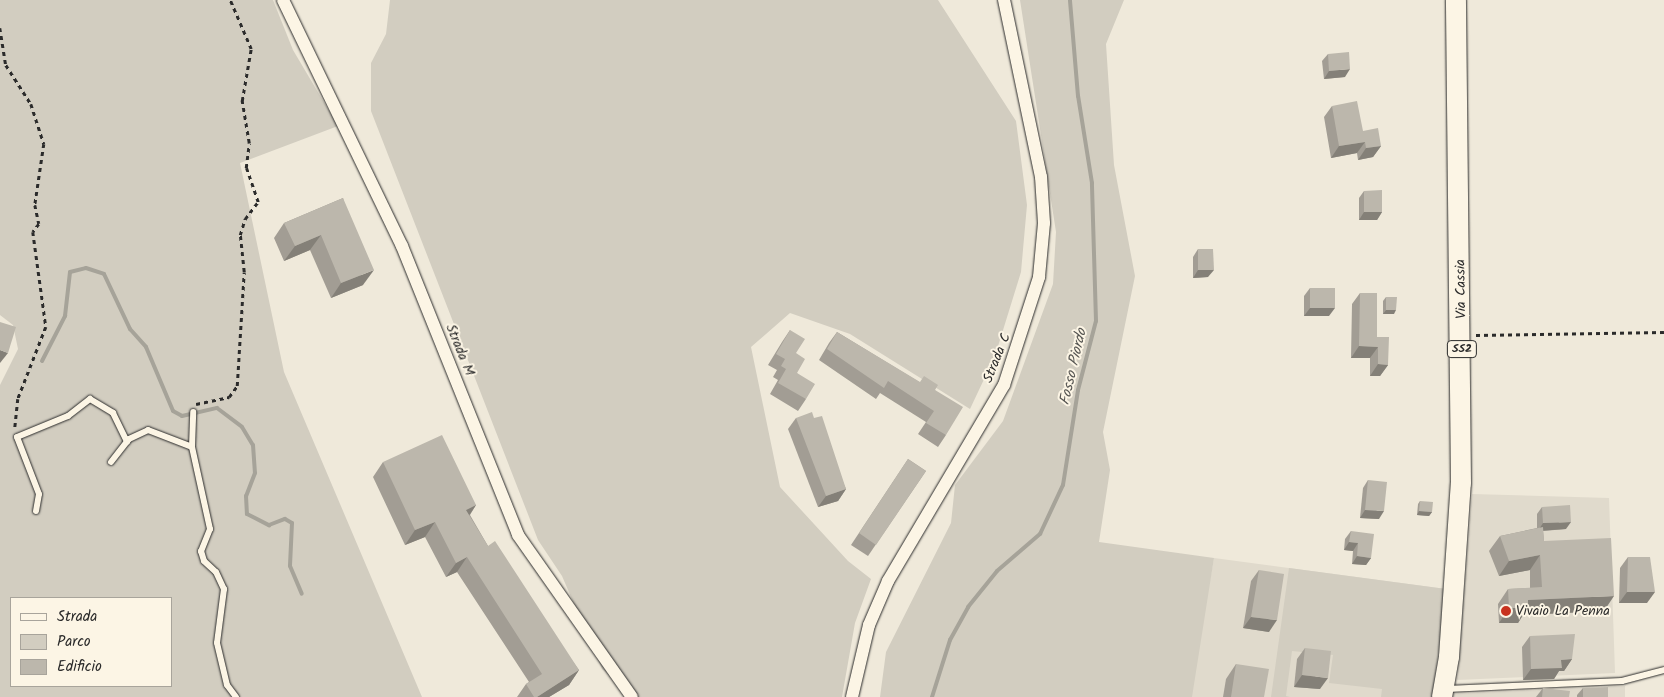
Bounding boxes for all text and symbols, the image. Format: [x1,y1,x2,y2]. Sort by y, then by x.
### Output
street label: Via Cassia [1452,259,1470,319]
street label: Strada M [442,322,478,378]
water label: Fosso Piordo [1056,327,1092,407]
street label: Strada C [980,331,1014,385]
road number: SS2 [1446,339,1478,358]
legend [10,597,172,687]
place label: Vivaio La Penna [1516,603,1610,619]
text: Strada [57,605,97,629]
marker: Vivaio La Penna [1500,605,1512,617]
text: Parco [57,630,91,654]
text: Edificio [57,655,102,679]

